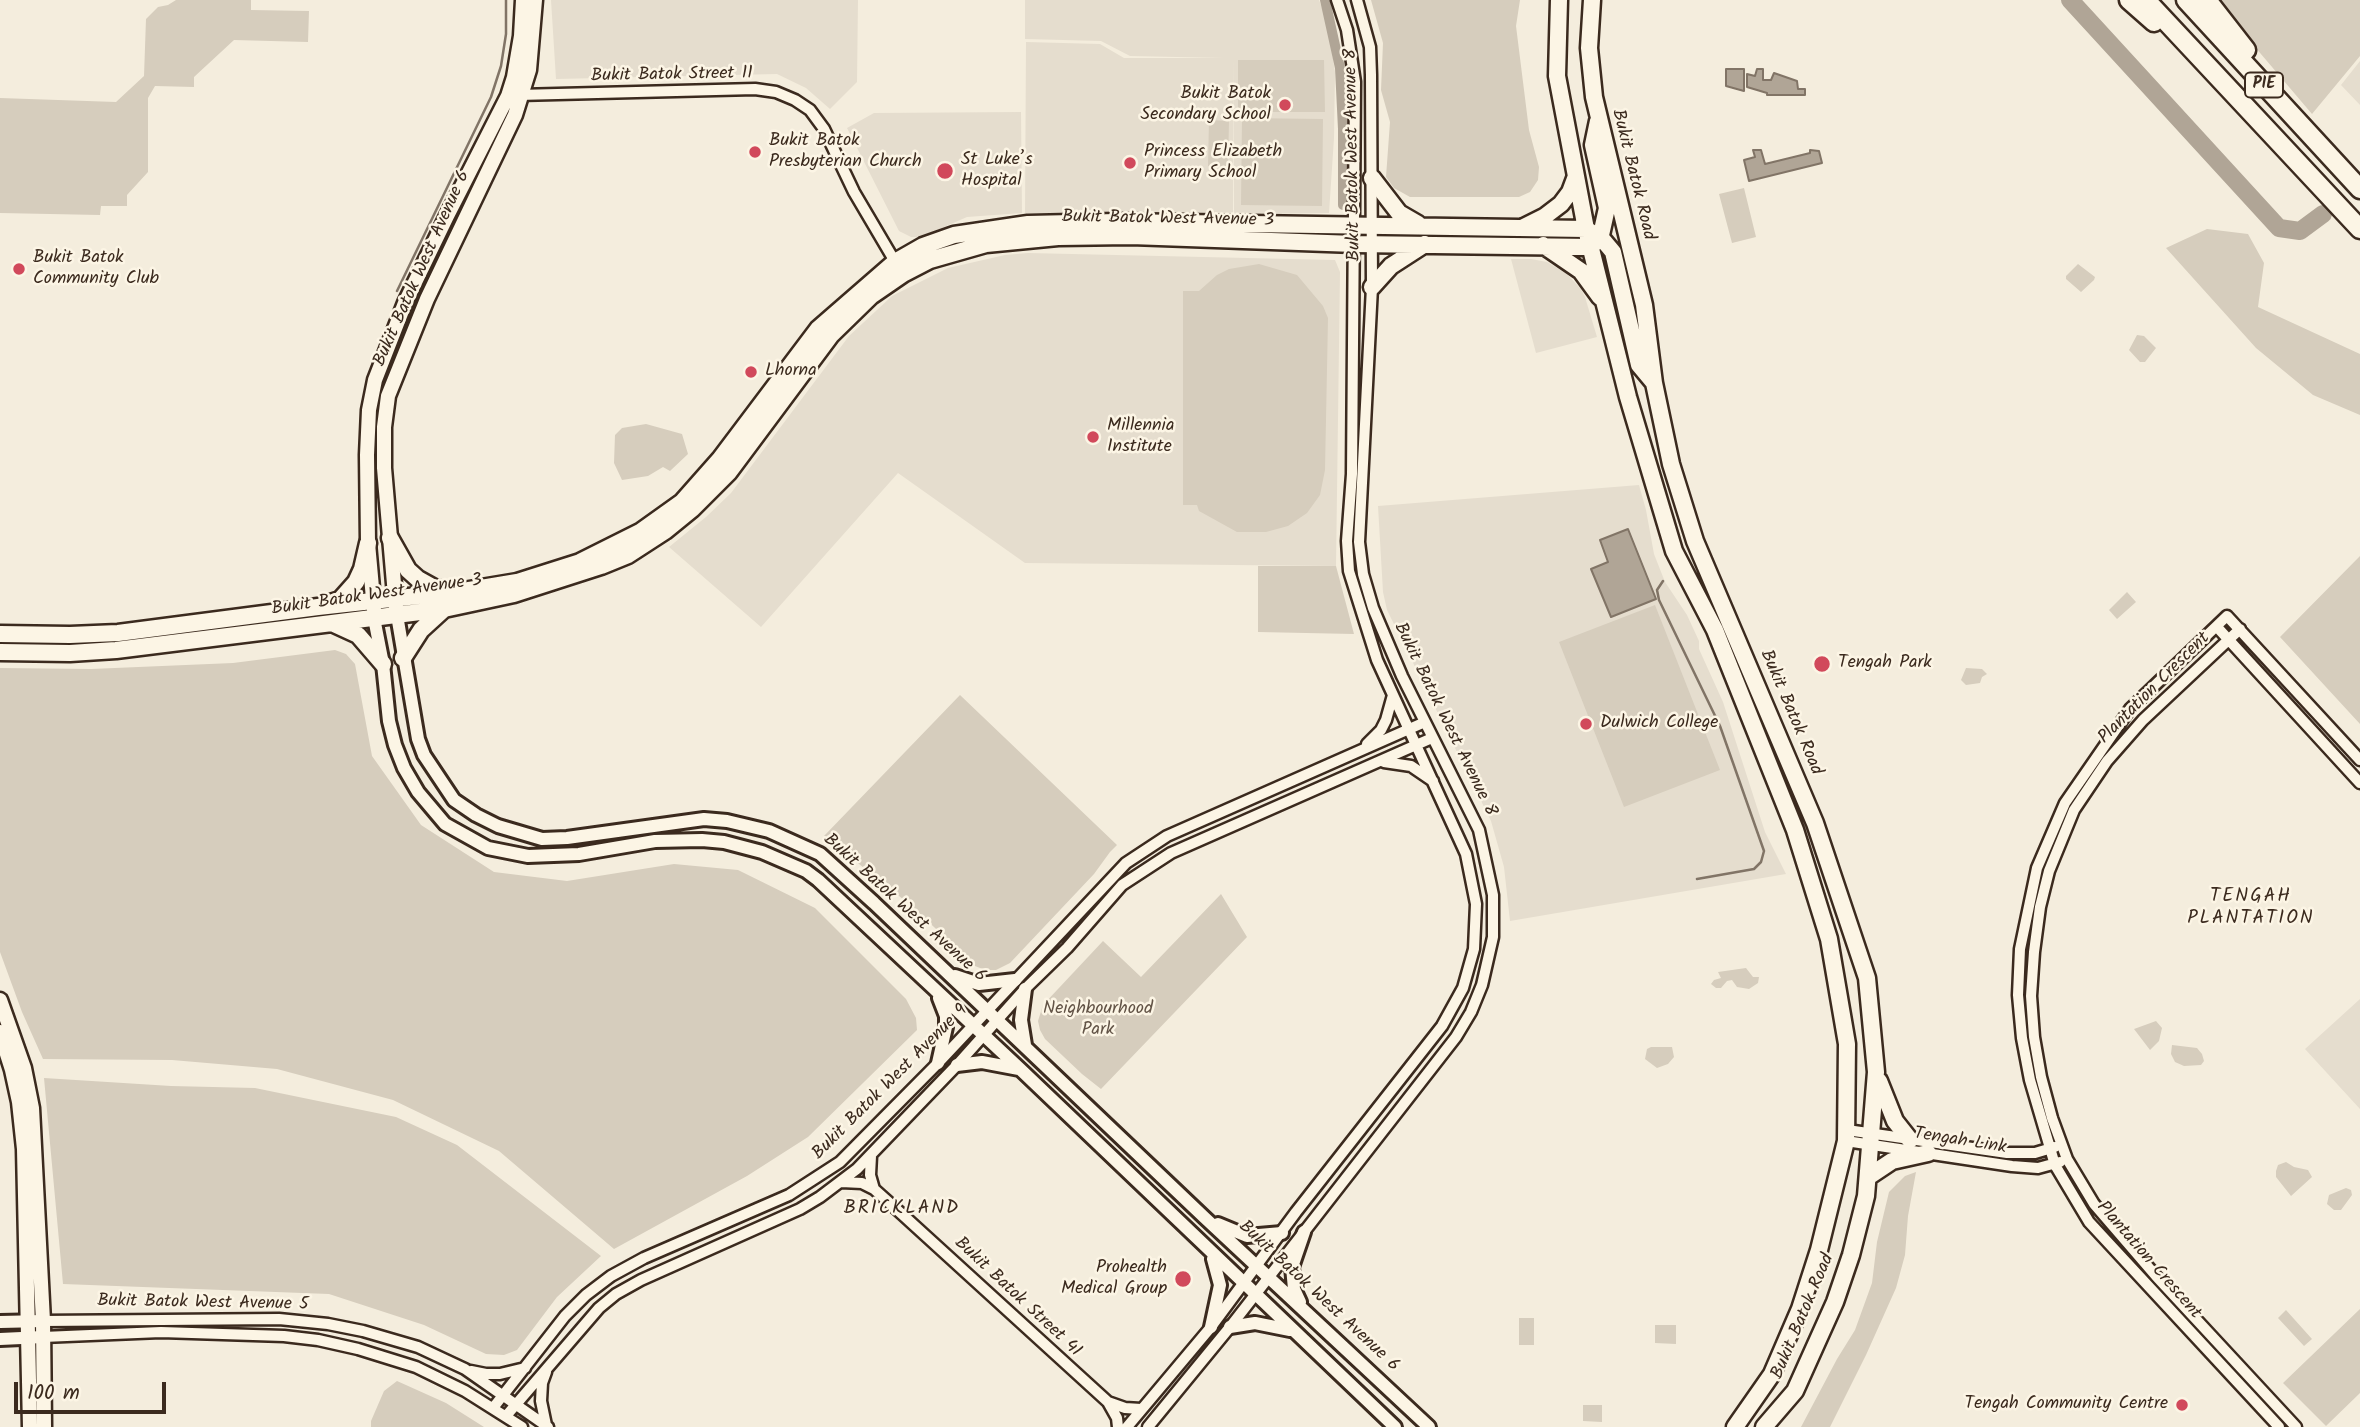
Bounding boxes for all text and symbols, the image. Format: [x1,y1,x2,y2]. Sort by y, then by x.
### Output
street label: Bukit Batok West Avenue 8 [1341,48,1367,262]
street label: Bukit Batok Street 11 [591,64,753,88]
road number: PIE [2245,72,2283,97]
place label: Bukit Batok Secondary School [1141,84,1271,126]
marker: Bukit Batok Secondary School [1277,97,1293,113]
street label: Bukit Batok Road [1605,107,1659,243]
place label: Bukit Batok Presbyterian Church [769,131,922,174]
place label: Princess Elizabeth Primary School [1144,142,1282,184]
marker: Bukit Batok Presbyterian Church [747,144,763,160]
place label: St Luke’s Hospital [961,150,1033,192]
marker: Princess Elizabeth Primary School [1122,155,1138,171]
marker: St Luke’s Hospital [935,161,955,181]
street label: Bukit Batok West Avenue 6 [370,168,476,370]
street label: Bukit Batok West Avenue 3 [1062,207,1274,233]
place label: Bukit Batok Community Club [33,248,159,290]
marker: Bukit Batok Community Club [11,261,27,277]
place label: Lhorna [765,361,817,383]
marker: Lhorna [743,364,759,380]
place label: Millennia Institute [1107,416,1174,458]
marker: Millennia Institute [1085,429,1101,445]
street label: Bukit Batok West Avenue 3 [270,571,484,621]
street label: Bukit Batok West Avenue 8 [1388,620,1500,820]
street label: Plantation Crescent [2095,629,2215,749]
street label: Bukit Batok Road [1754,647,1826,779]
place label: Tengah Park [1838,653,1932,675]
marker: Tengah Park [1812,654,1832,674]
place label: Dulwich College [1600,713,1718,735]
marker: Dulwich College [1578,716,1594,732]
street label: Bukit Batok West Avenue 6 [818,830,990,988]
district label: TENGAH PLANTATION [2189,887,2313,931]
park label: Neighbourhood Park [1043,999,1153,1042]
street label: Bukit Batok West Avenue 9 [809,1001,973,1165]
street label: Tengah Link [1912,1124,2008,1160]
street label: Plantation Crescent [2091,1198,2205,1324]
district label: BRICKLAND [845,1199,959,1221]
street label: Bukit Batok West Avenue 6 [1233,1217,1403,1377]
street label: Bukit Batok Street 41 [949,1233,1085,1363]
street label: Bukit Batok Road [1768,1251,1840,1383]
place label: Prohealth Medical Group [1061,1258,1167,1300]
marker: Prohealth Medical Group [1173,1269,1193,1289]
street label: Bukit Batok West Avenue 5 [97,1291,309,1317]
scale bar [18,1368,170,1412]
text: 100 m [27,1377,80,1410]
place label: Tengah Community Centre [1965,1394,2168,1416]
marker: Tengah Community Centre [2174,1397,2190,1413]

